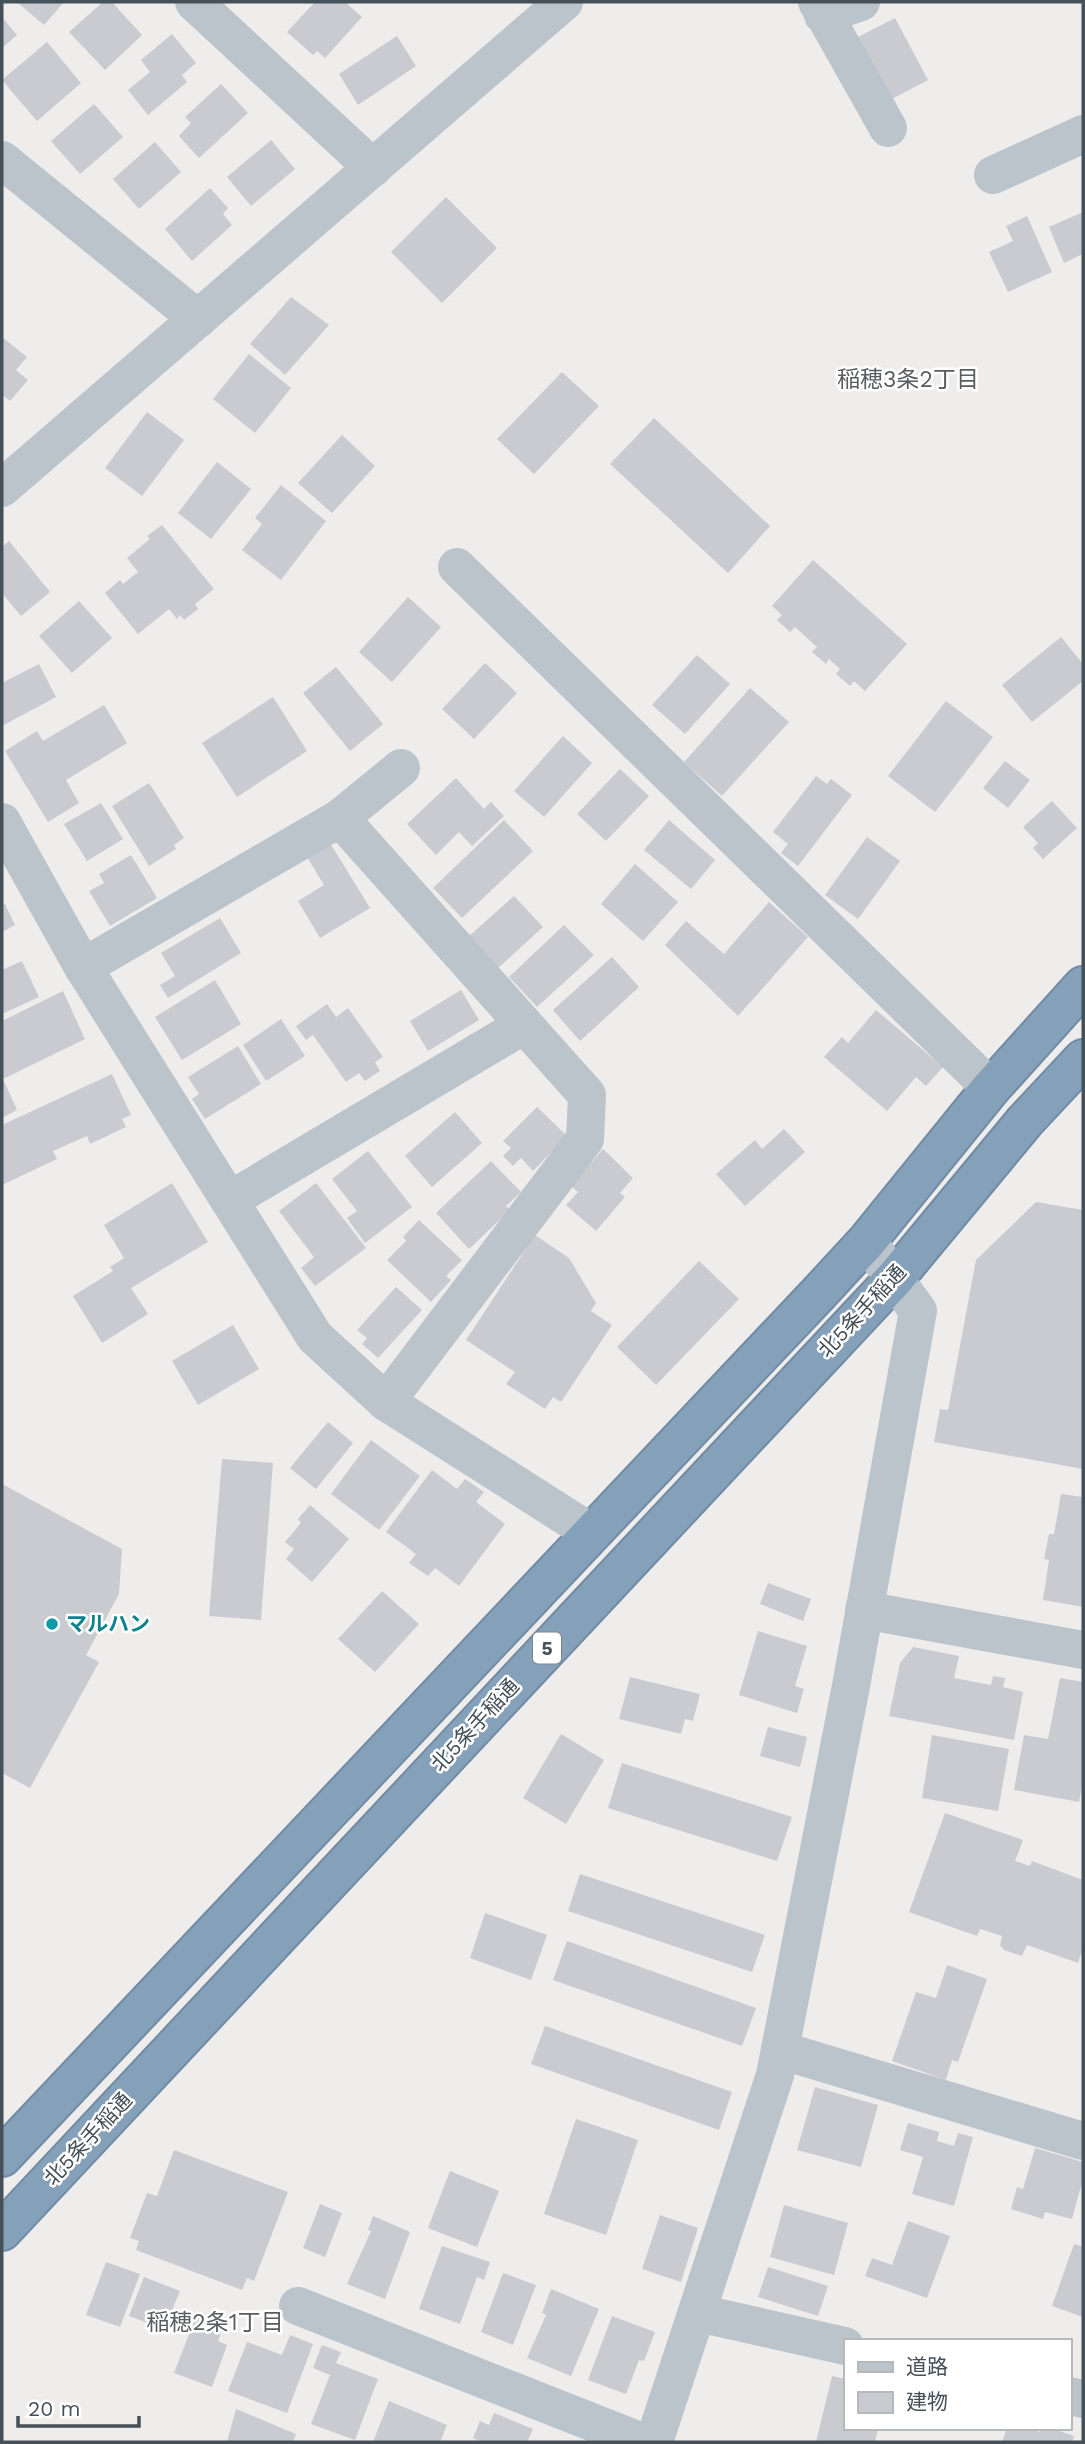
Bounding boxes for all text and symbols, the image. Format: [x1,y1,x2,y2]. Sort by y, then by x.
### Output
district label: 稲穂3条2丁目 [837,366,979,393]
street label: 北5条手稲通 [813,1259,911,1362]
place label: マルハン [66,1611,150,1636]
marker: マルハン [44,1616,60,1632]
road number: 5 [533,1632,561,1664]
street label: 北5条手稲通 [426,1673,524,1776]
street label: 北5条手稲通 [39,2087,137,2190]
district label: 稲穂2条1丁目 [146,2309,284,2336]
legend [844,2339,1071,2430]
text: 道路 [906,2354,948,2379]
scale bar [18,2384,138,2428]
text: 建物 [906,2389,948,2414]
text: 20 m [28,2396,80,2421]

